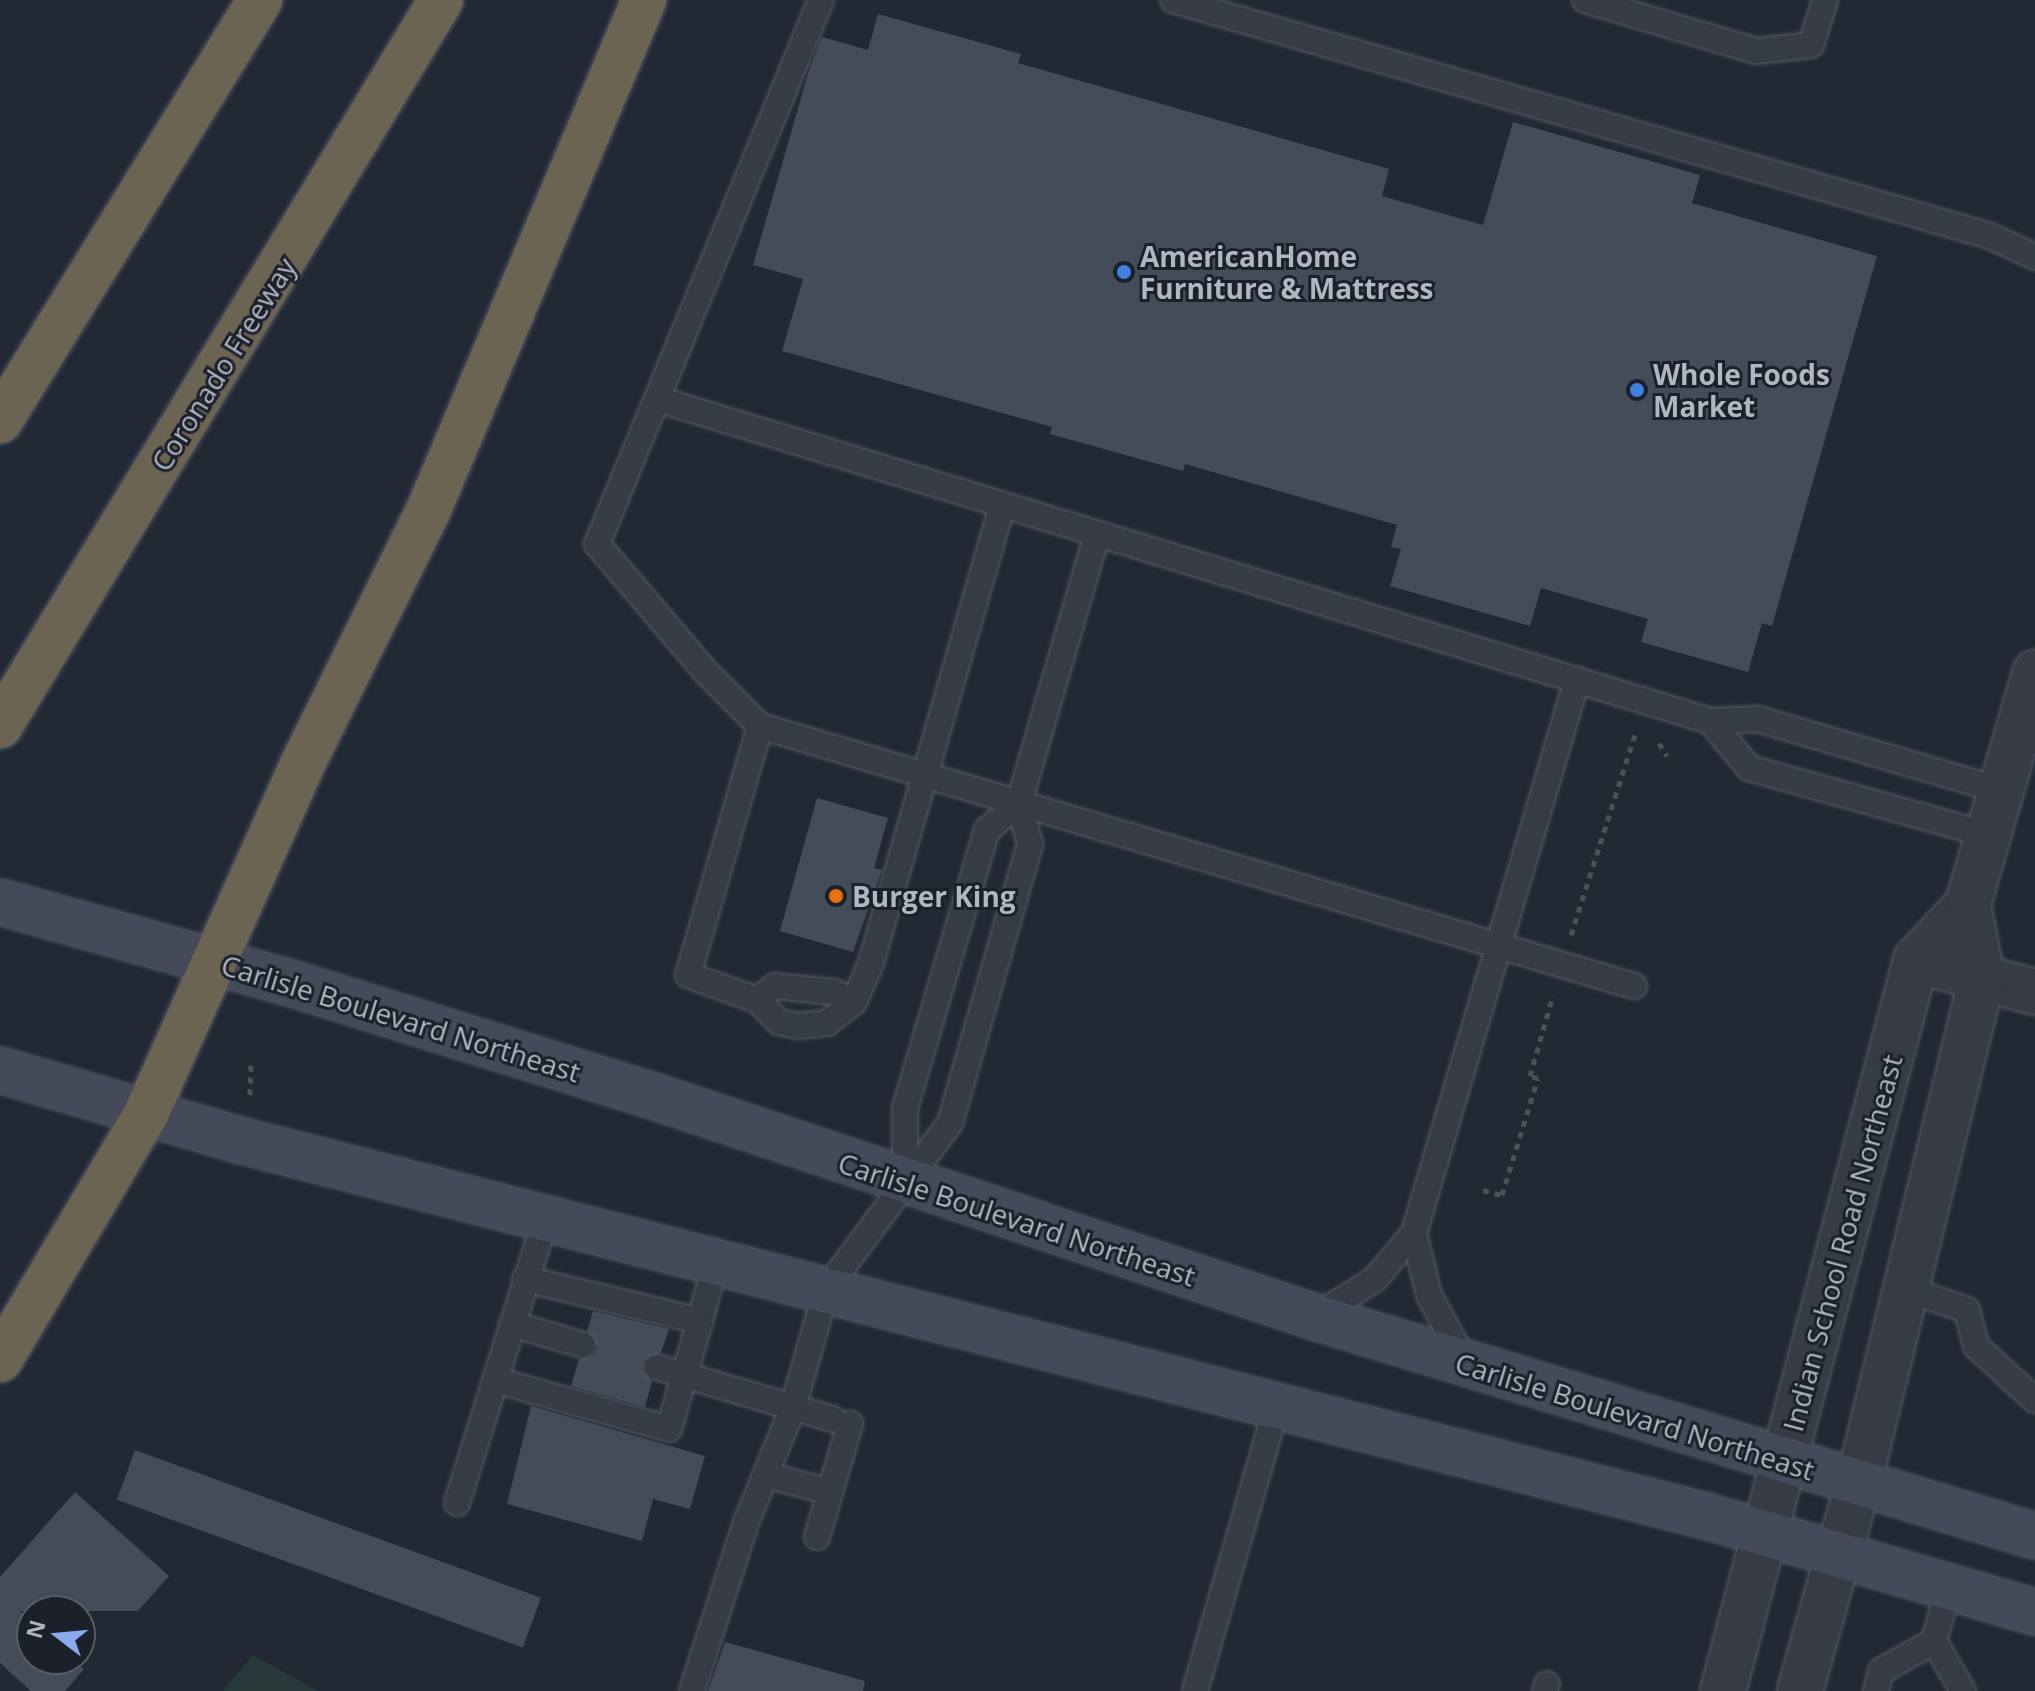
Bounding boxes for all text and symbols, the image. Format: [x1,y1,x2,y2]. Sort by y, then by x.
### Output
place label: AmericanHome Furniture & Mattress [1140,239,1434,305]
street label: Coronado Freeway [144,251,302,477]
marker: AmericanHome Furniture & Mattress [1115,263,1133,281]
place label: Whole Foods Market [1653,357,1830,423]
marker: Whole Foods Market [1628,381,1646,399]
place label: Burger King [852,879,1016,913]
marker: Burger King [827,887,845,905]
street label: Carlisle Boulevard Northeast [217,947,585,1089]
street label: Indian School Road Northeast [1776,1051,1908,1435]
street label: Carlisle Boulevard Northeast [834,1145,1200,1293]
street label: Carlisle Boulevard Northeast [1451,1345,1819,1487]
north arrow [16,1595,96,1675]
text: N [18,1616,52,1642]

